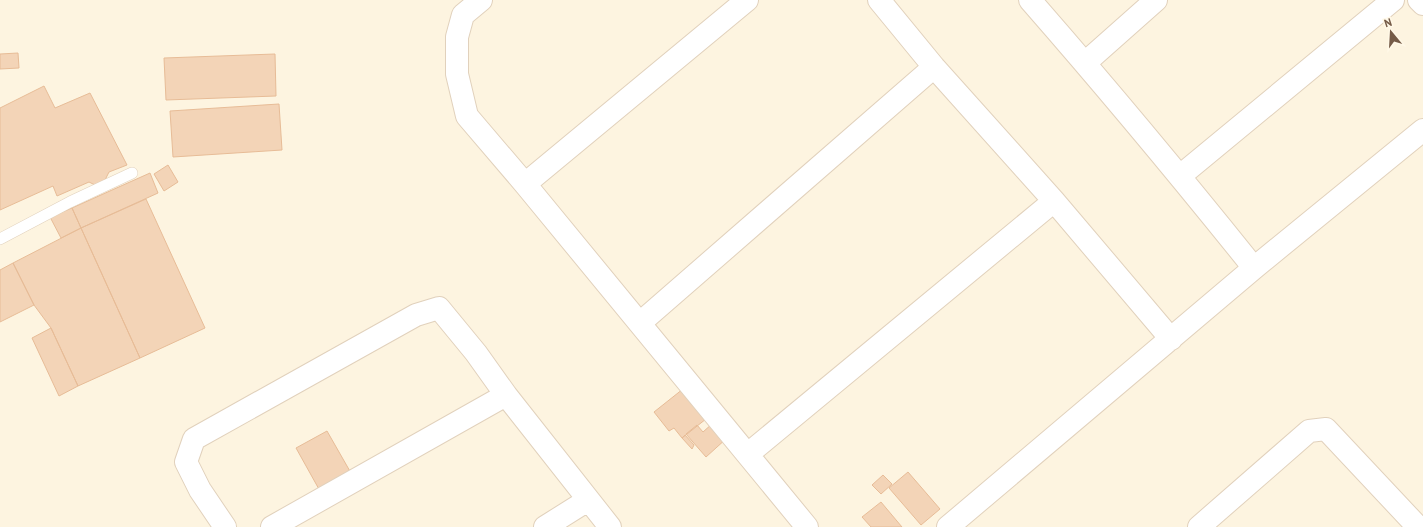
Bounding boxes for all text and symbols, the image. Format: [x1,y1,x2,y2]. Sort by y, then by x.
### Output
north arrow [1371,12,1411,52]
text: N [1382,15,1394,30]

